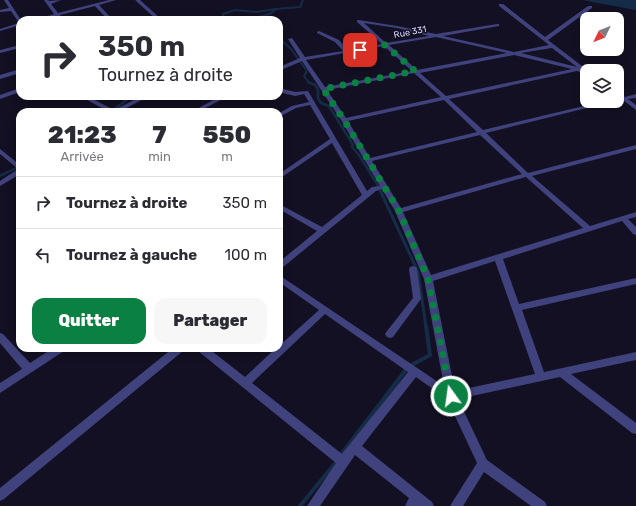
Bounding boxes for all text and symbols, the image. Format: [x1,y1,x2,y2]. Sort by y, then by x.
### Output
north arrow [580,12,624,56]
map controls [580,12,624,108]
street label: Rue 331 [393,24,427,40]
text: 350 m [98,30,185,63]
icon: right [32,32,84,84]
pin [343,33,377,67]
icon: arrive [349,39,371,61]
text: Tournez à droite [98,64,233,86]
button: layers [580,64,624,108]
text: 21:23 [48,121,117,149]
text: 7 [152,121,167,149]
text: 550 [203,121,251,149]
text: Arrivée [60,149,104,164]
text: min [148,149,171,164]
text: m [221,149,233,164]
icon: right [32,192,54,214]
text: Tournez à droite [66,194,187,212]
text: 350 m [223,194,267,212]
icon: left [32,244,54,266]
text: Tournez à gauche [66,246,197,264]
text: 100 m [225,246,267,264]
button: Quitter [32,298,146,344]
button: Partager [154,298,267,344]
position arrow [430,375,472,417]

